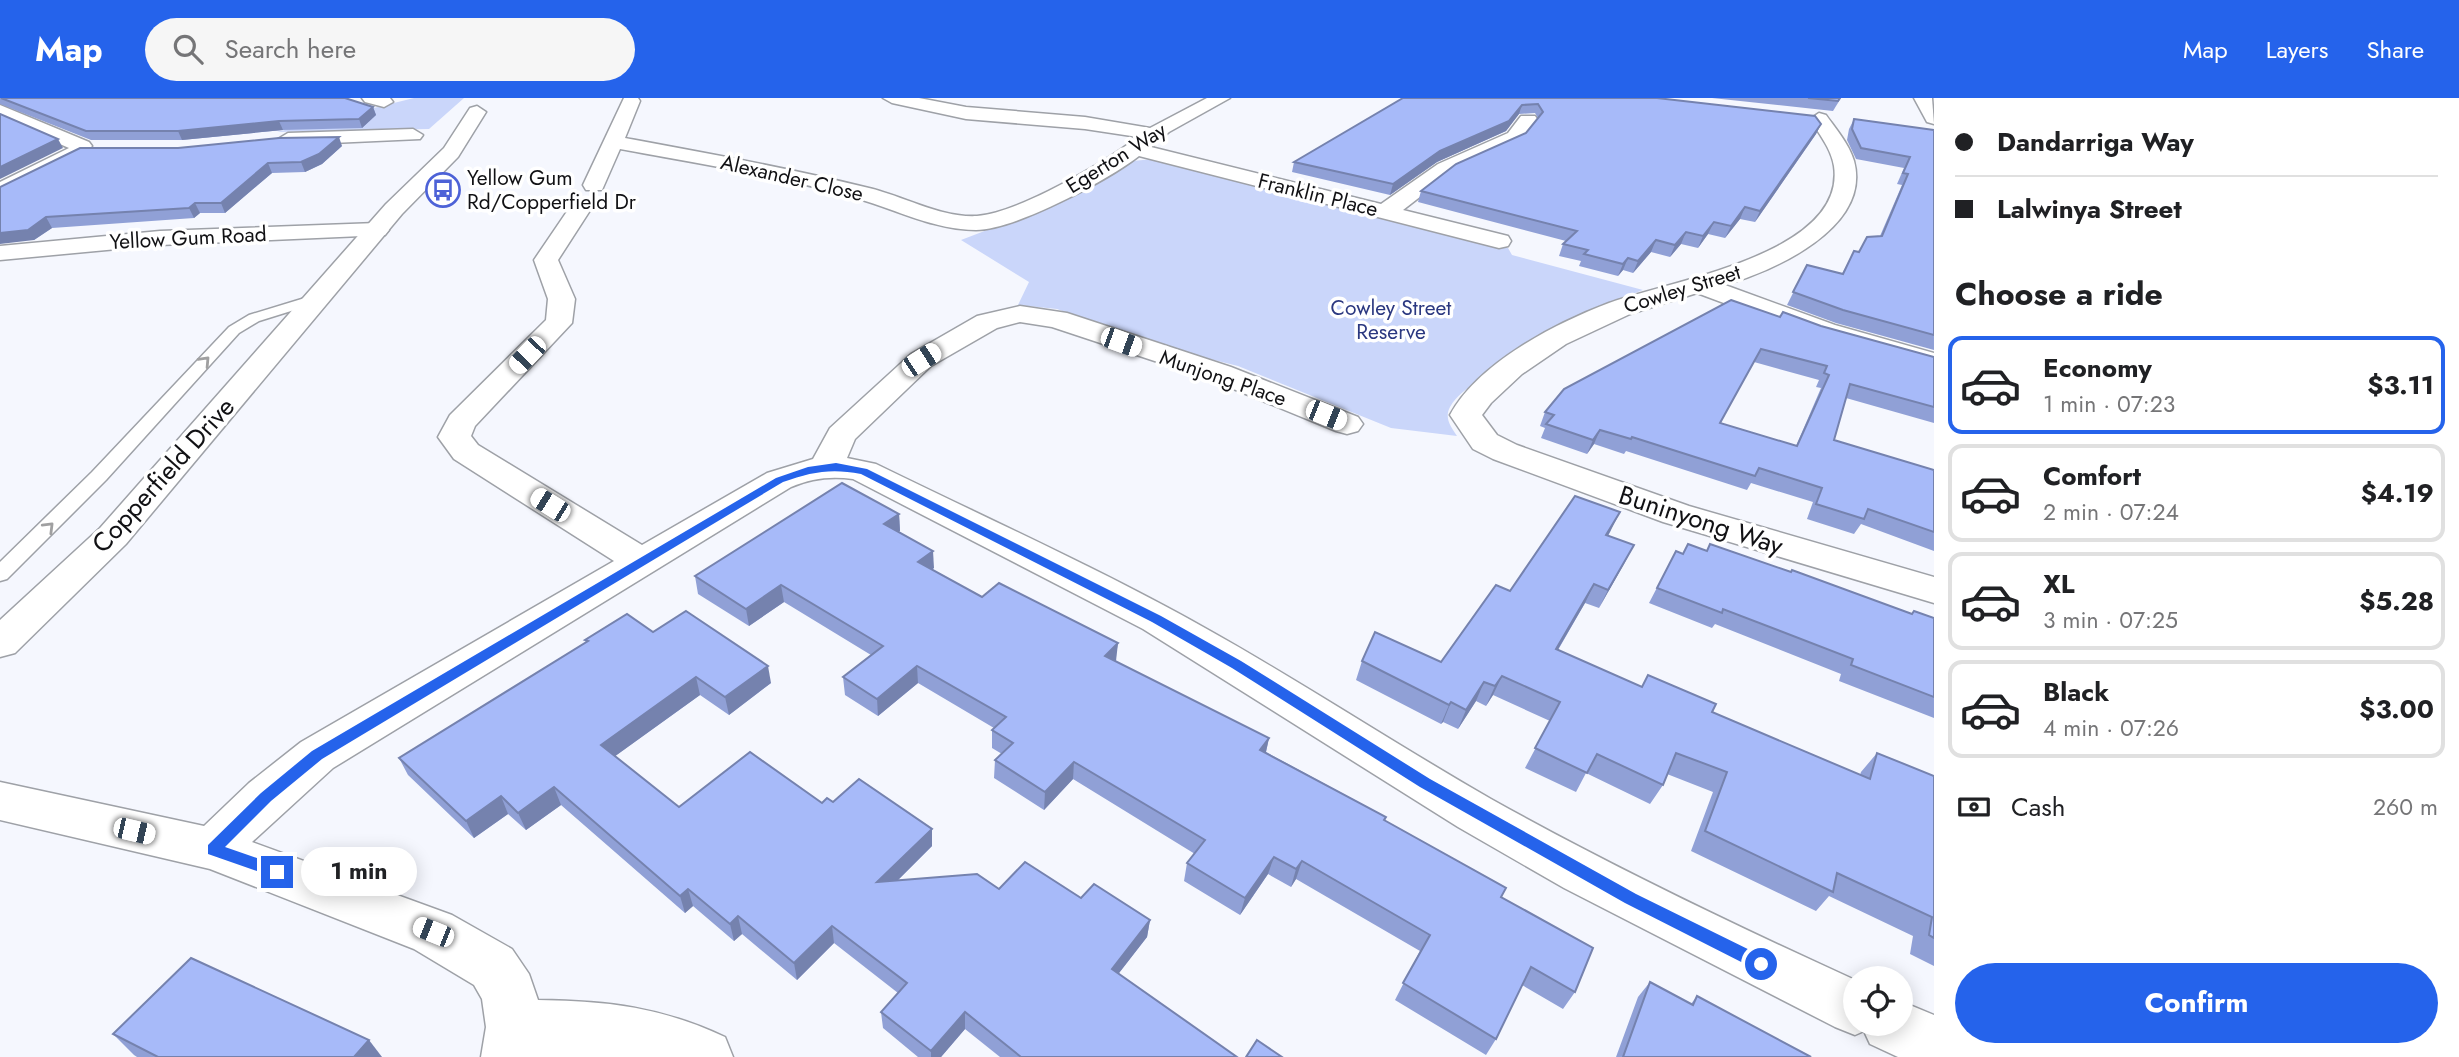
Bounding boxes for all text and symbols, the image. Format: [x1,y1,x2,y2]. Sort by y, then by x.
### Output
search box [145,18,635,81]
text: Map [35,26,103,73]
icon: search [169,30,207,68]
text: Search here [225,30,356,68]
text: Map [2183,32,2228,67]
text: Layers [2266,32,2328,67]
text: Share [2366,32,2424,67]
street label: Egerton Way [1060,115,1173,201]
text: Dandarriga Way [1997,123,2194,161]
street label: Alexander Close [718,147,866,209]
place label: Yellow Gum Rd/Copperfield Dr [467,163,637,217]
street label: Franklin Place [1255,166,1381,224]
bus stop icon: Yellow Gum Rd/Copperfield Dr [424,171,462,209]
text: Lalwinya Street [1997,190,2182,228]
street label: Yellow Gum Road [109,219,267,257]
street label: Cowley Street [1620,257,1744,321]
text: Choose a ride [1955,271,2163,317]
park label: Cowley Street Reserve [1331,293,1451,347]
car [1098,325,1145,359]
car [505,333,550,377]
car [898,340,945,380]
street label: Munjong Place [1156,342,1291,414]
text: Economy [2043,349,2152,387]
icon: car [1959,354,2022,417]
one-way arrow [197,356,210,369]
text: $3.11 [2367,366,2434,404]
text: 1 min · 07:23 [2043,387,2175,421]
street label: Copperfield Drive [83,389,243,561]
car [1303,397,1350,433]
text: Comfort [2043,457,2141,495]
icon: car [1959,462,2022,525]
text: $4.19 [2361,474,2434,512]
street label: Buninyong Way [1614,476,1789,565]
car [527,485,574,525]
text: 2 min · 07:24 [2043,495,2179,529]
one-way arrow [41,522,54,535]
text: XL [2043,565,2075,603]
icon: car [1959,570,2022,633]
text: $5.28 [2359,582,2434,620]
text: 3 min · 07:25 [2043,603,2178,637]
text: Black [2043,673,2109,711]
icon: car [1959,678,2022,741]
text: $3.00 [2359,690,2434,728]
text: 4 min · 07:26 [2043,711,2179,745]
icon: cash [1955,788,1993,826]
text: Cash [2011,788,2065,826]
text: 260 m [2373,790,2438,824]
car [112,816,157,846]
callout: 1 min [302,848,417,896]
text: 1 min [330,854,388,888]
route end [261,856,293,888]
car [410,914,457,950]
route start [1745,948,1777,980]
button: Confirm [1955,963,2438,1043]
map controls [1843,966,1913,1036]
button: locate [1843,966,1913,1036]

